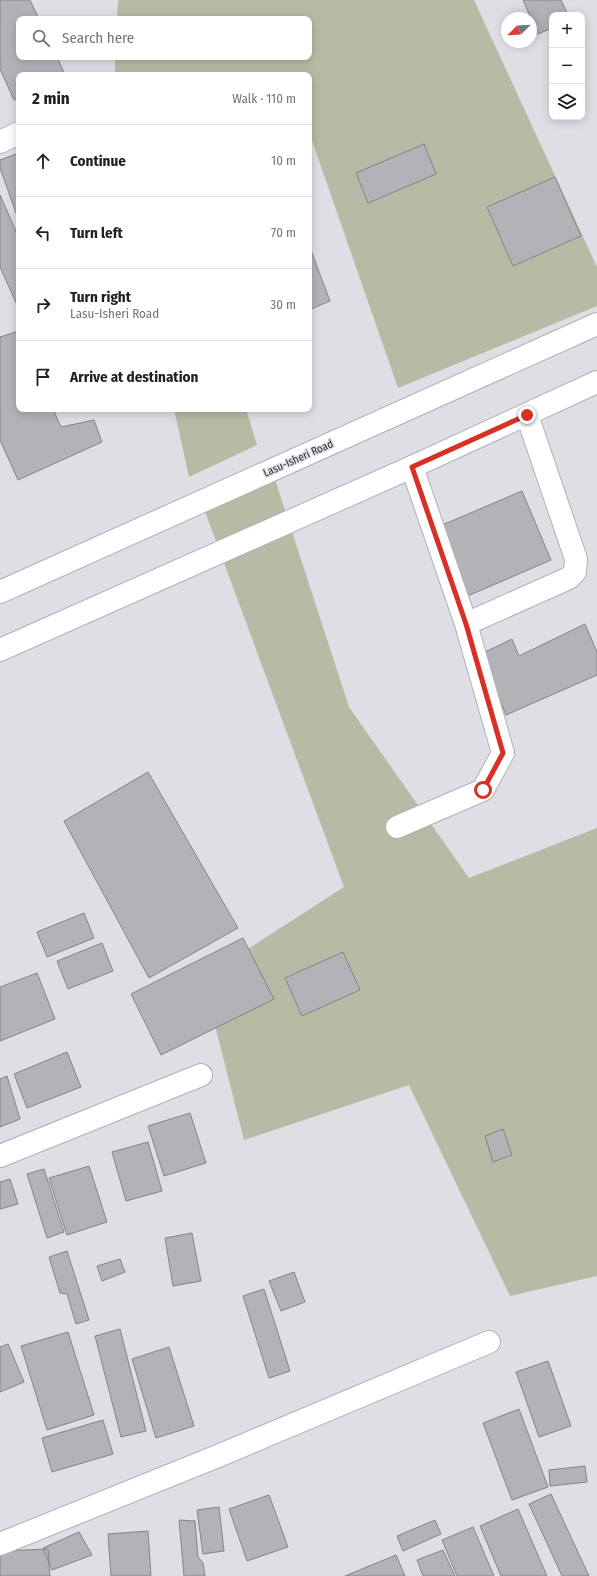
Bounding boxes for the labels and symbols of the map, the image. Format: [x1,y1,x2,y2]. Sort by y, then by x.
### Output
north arrow [501,12,537,48]
route end [518,406,536,424]
street label: Lasu-Isheri Road [261,437,335,480]
route start [474,781,492,799]

